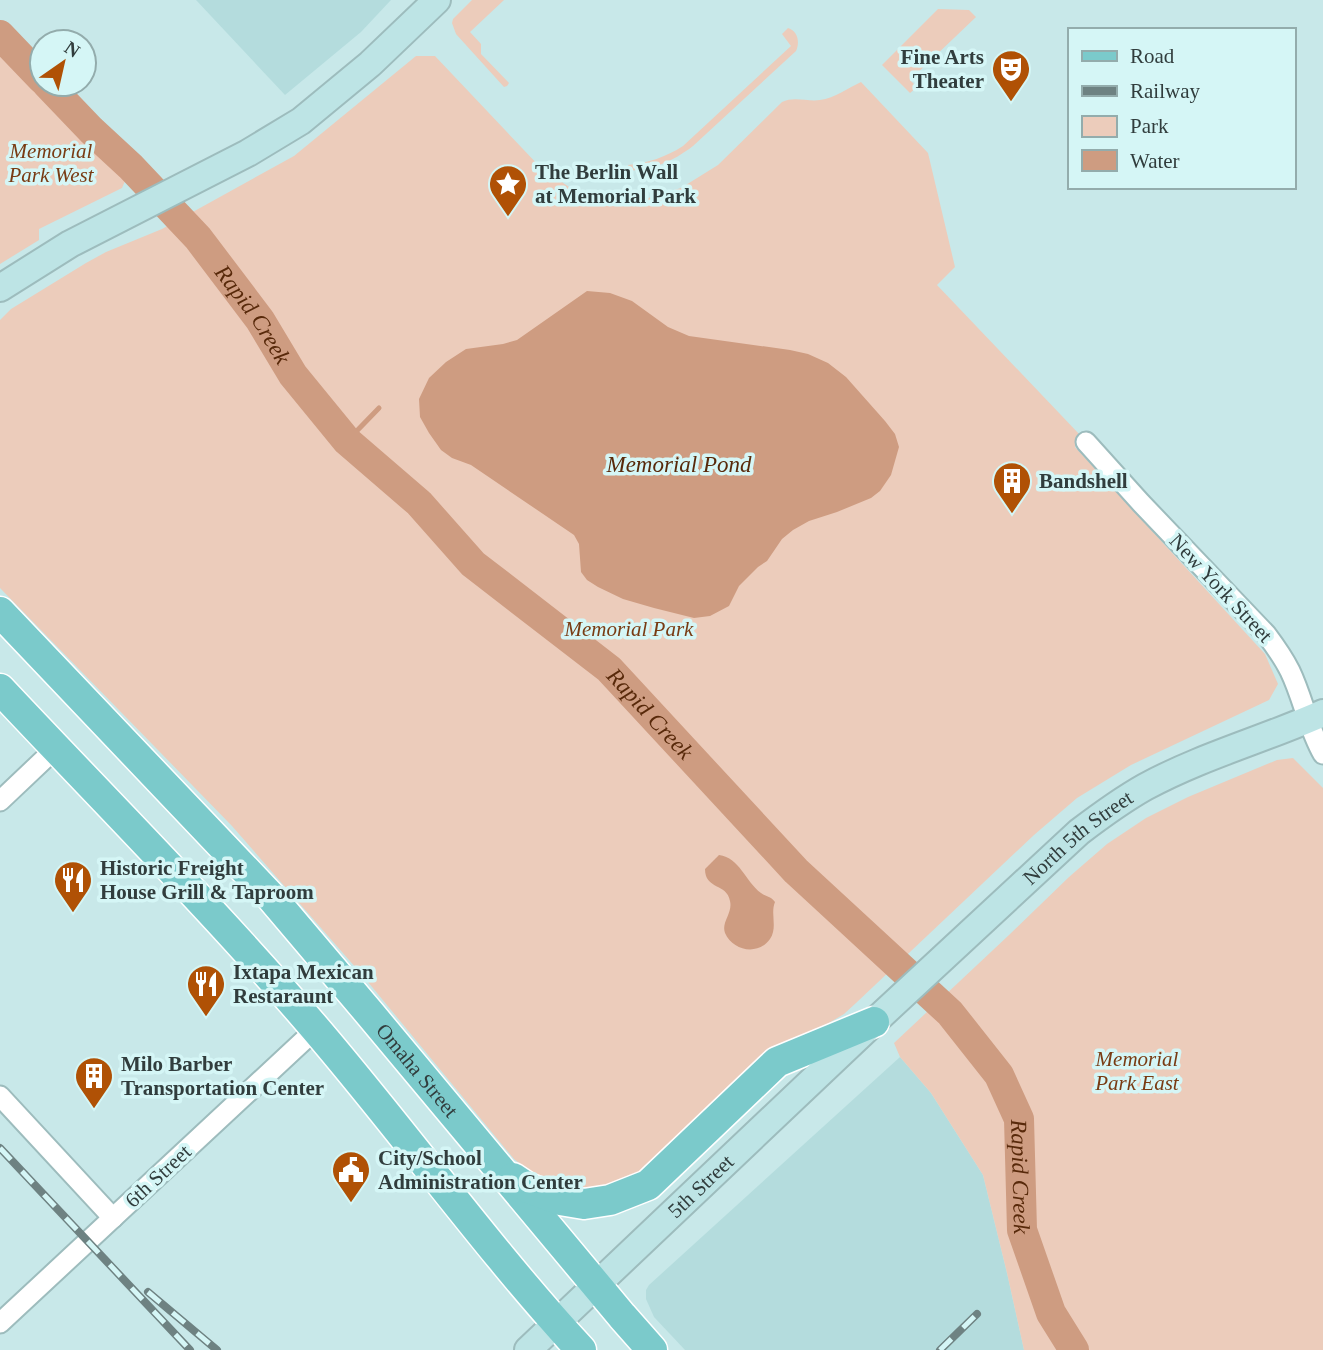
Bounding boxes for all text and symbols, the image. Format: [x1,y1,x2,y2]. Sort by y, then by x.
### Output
north arrow [28,28,98,98]
legend [1068,28,1295,189]
text: N [61,37,84,62]
text: Road [1130,44,1175,68]
place label: Fine Arts Theater [901,45,984,93]
theatre icon: Fine Arts Theater [990,48,1032,103]
text: Railway [1130,79,1200,103]
text: Park [1130,114,1169,138]
park label: Memorial Park West [8,139,95,187]
text: Water [1130,149,1180,173]
place label: The Berlin Wall at Memorial Park [535,160,696,208]
place icon: The Berlin Wall at Memorial Park [487,163,529,218]
water label: Rapid Creek [209,259,296,369]
water label: Memorial Pond [605,452,752,477]
building icon: Bandshell [991,460,1033,515]
place label: Bandshell [1039,469,1128,493]
street label: New York Street [1165,529,1277,647]
park label: Memorial Park [564,617,694,641]
water label: Rapid Creek [601,663,699,765]
street label: North 5th Street [1018,785,1137,890]
place label: Historic Freight House Grill & Taproom [100,856,314,904]
restaurant icon: Historic Freight House Grill & Taproom [52,859,94,914]
place label: Ixtapa Mexican Restaraunt [233,960,374,1008]
restaurant icon: Ixtapa Mexican Restaraunt [185,963,227,1018]
street label: Omaha Street [371,1019,463,1122]
park label: Memorial Park East [1094,1047,1180,1095]
place label: Milo Barber Transportation Center [121,1052,324,1100]
building icon: Milo Barber Transportation Center [73,1055,115,1110]
water label: Rapid Creek [1006,1118,1034,1235]
street label: 6th Street [120,1139,196,1212]
place label: City/School Administration Center [378,1146,583,1194]
public building icon: City/School Administration Center [330,1149,372,1204]
street label: 5th Street [663,1150,739,1223]

